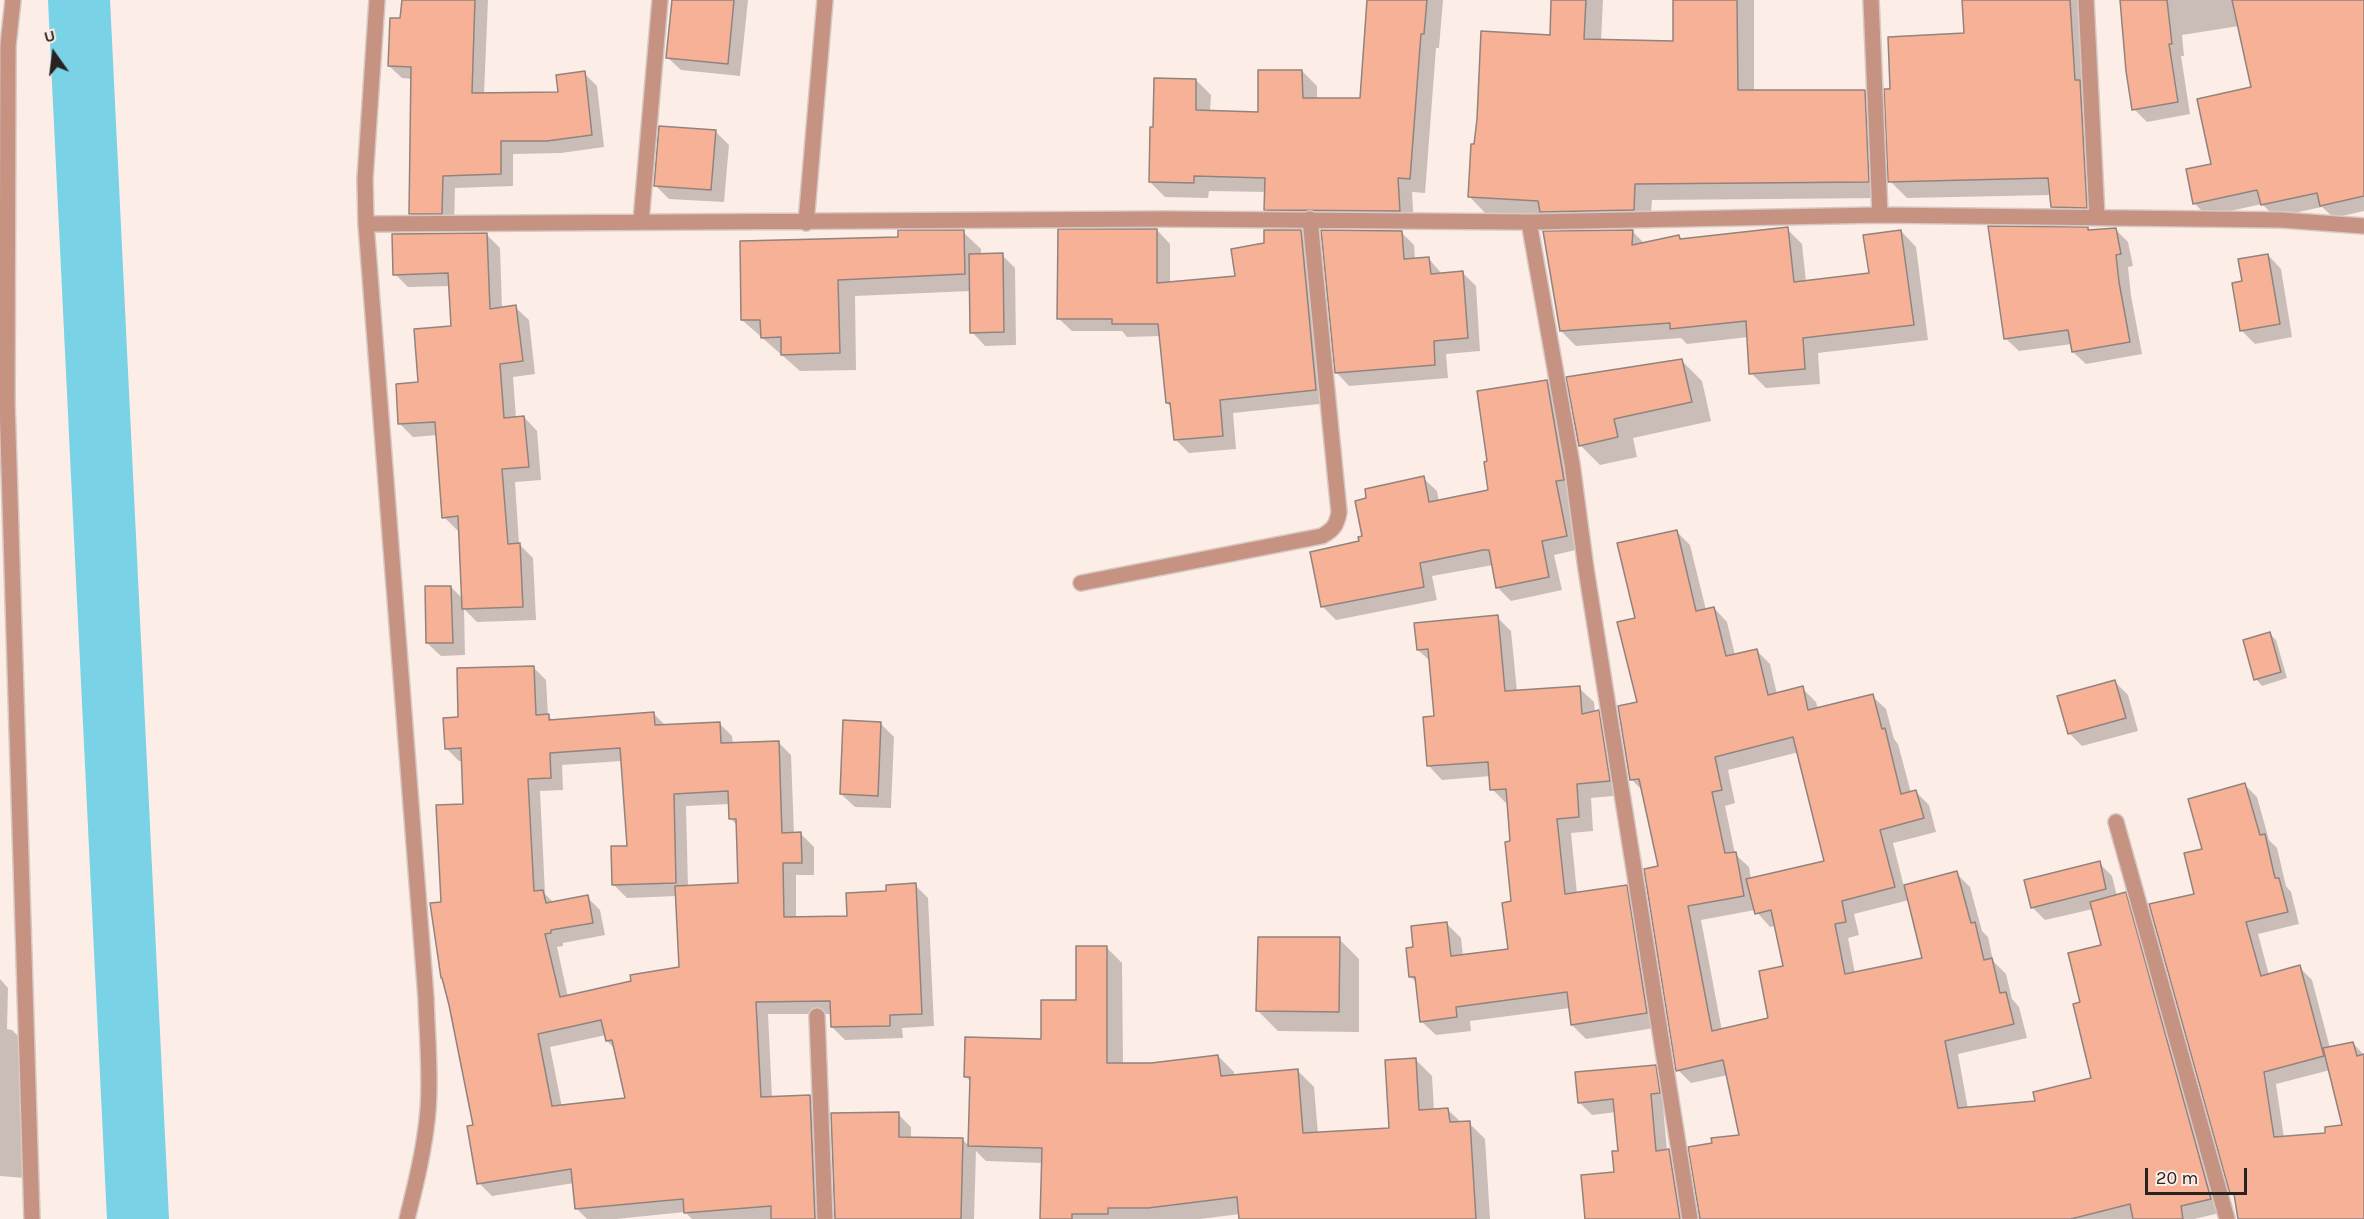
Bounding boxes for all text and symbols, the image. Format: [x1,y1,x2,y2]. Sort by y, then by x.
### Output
north arrow [24,24,84,84]
text: U [42,25,57,47]
scale bar [2148,1156,2250,1194]
text: 20 m [2156,1167,2198,1189]

